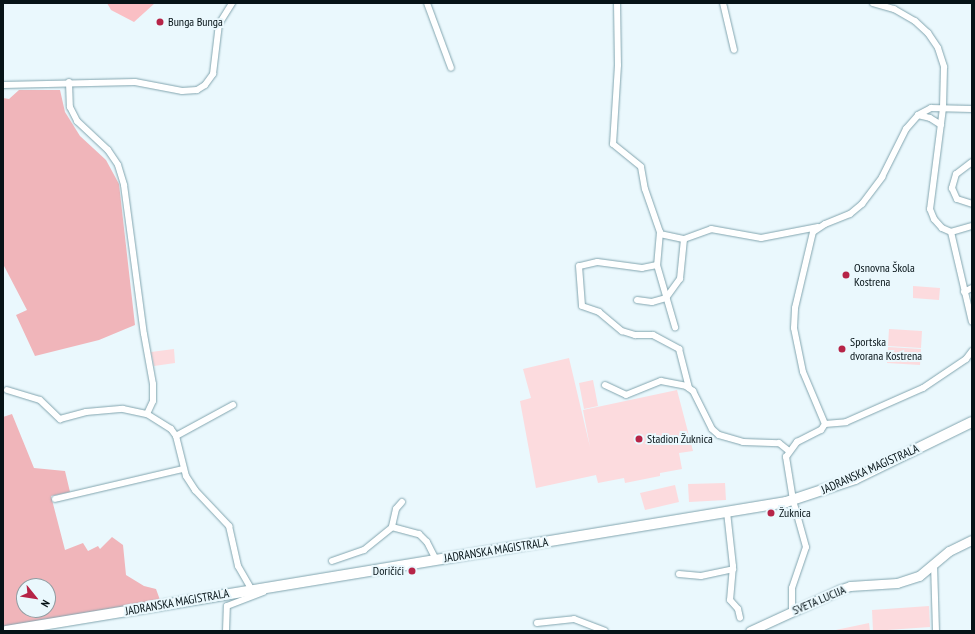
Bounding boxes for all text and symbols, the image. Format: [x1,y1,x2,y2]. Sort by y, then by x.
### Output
place label: Bunga Bunga [168,15,223,29]
marker: Bunga Bunga [155,17,165,27]
place label: Osnovna Škola Kostrena [854,261,915,289]
marker: Osnovna Škola Kostrena [841,270,851,280]
place label: Sportska dvorana Kostrena [850,335,922,363]
marker: Sportska dvorana Kostrena [837,344,847,354]
place label: Stadion Žuknica [647,432,713,446]
marker: Stadion Žuknica [634,434,644,444]
street label: JADRANSKA MAGISTRALA [819,441,921,497]
place label: Žuknica [779,506,811,520]
marker: Žuknica [766,508,776,518]
street label: JADRANSKA MAGISTRALA [443,535,549,565]
place label: Doričići [373,564,404,578]
marker: Doričići [407,566,417,576]
north arrow [16,578,56,618]
street label: SVETA LUCIJA [790,582,848,618]
street label: JADRANSKA MAGISTRALA [124,586,230,618]
text: N [38,597,53,610]

